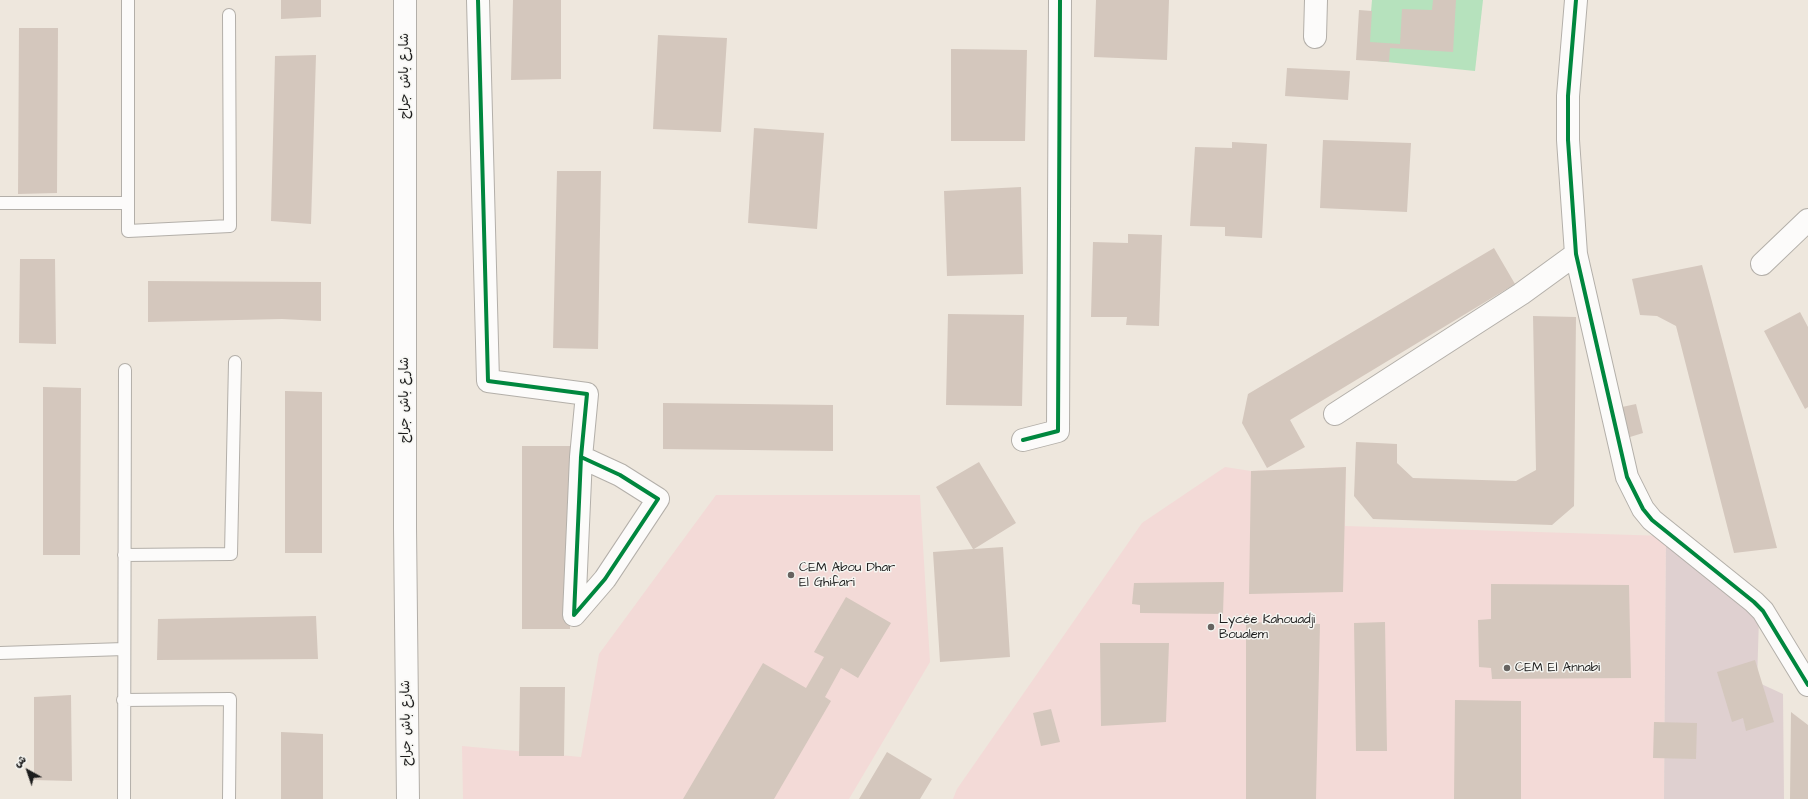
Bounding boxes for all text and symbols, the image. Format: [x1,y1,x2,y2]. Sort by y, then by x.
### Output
street label: شارع باش جراح [397,33,413,119]
street label: شارع باش جراح [397,357,413,443]
place label: CEM Abou Dhar El Ghifari [799,560,895,591]
marker: CEM Abou Dhar El Ghifari [786,570,796,580]
place label: Lycée Kahouadji Boualem [1219,612,1315,643]
marker: Lycée Kahouadji Boualem [1206,622,1216,632]
place label: CEM El Annabi [1515,660,1600,676]
marker: CEM El Annabi [1502,663,1512,673]
street label: شارع باش جراح [398,680,416,766]
north arrow [8,751,48,791]
text: ش [11,752,29,771]

